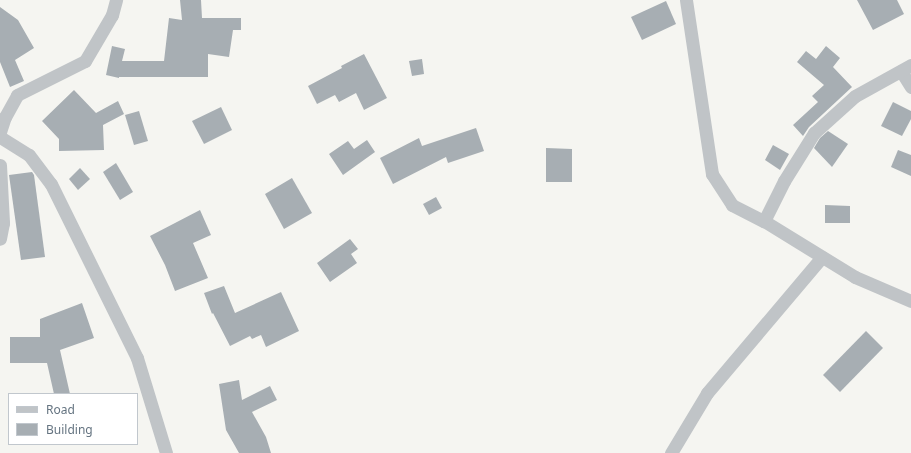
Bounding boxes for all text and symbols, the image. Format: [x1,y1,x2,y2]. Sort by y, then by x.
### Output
legend [8,393,138,445]
text: Road [46,401,75,418]
text: Building [46,421,93,438]

